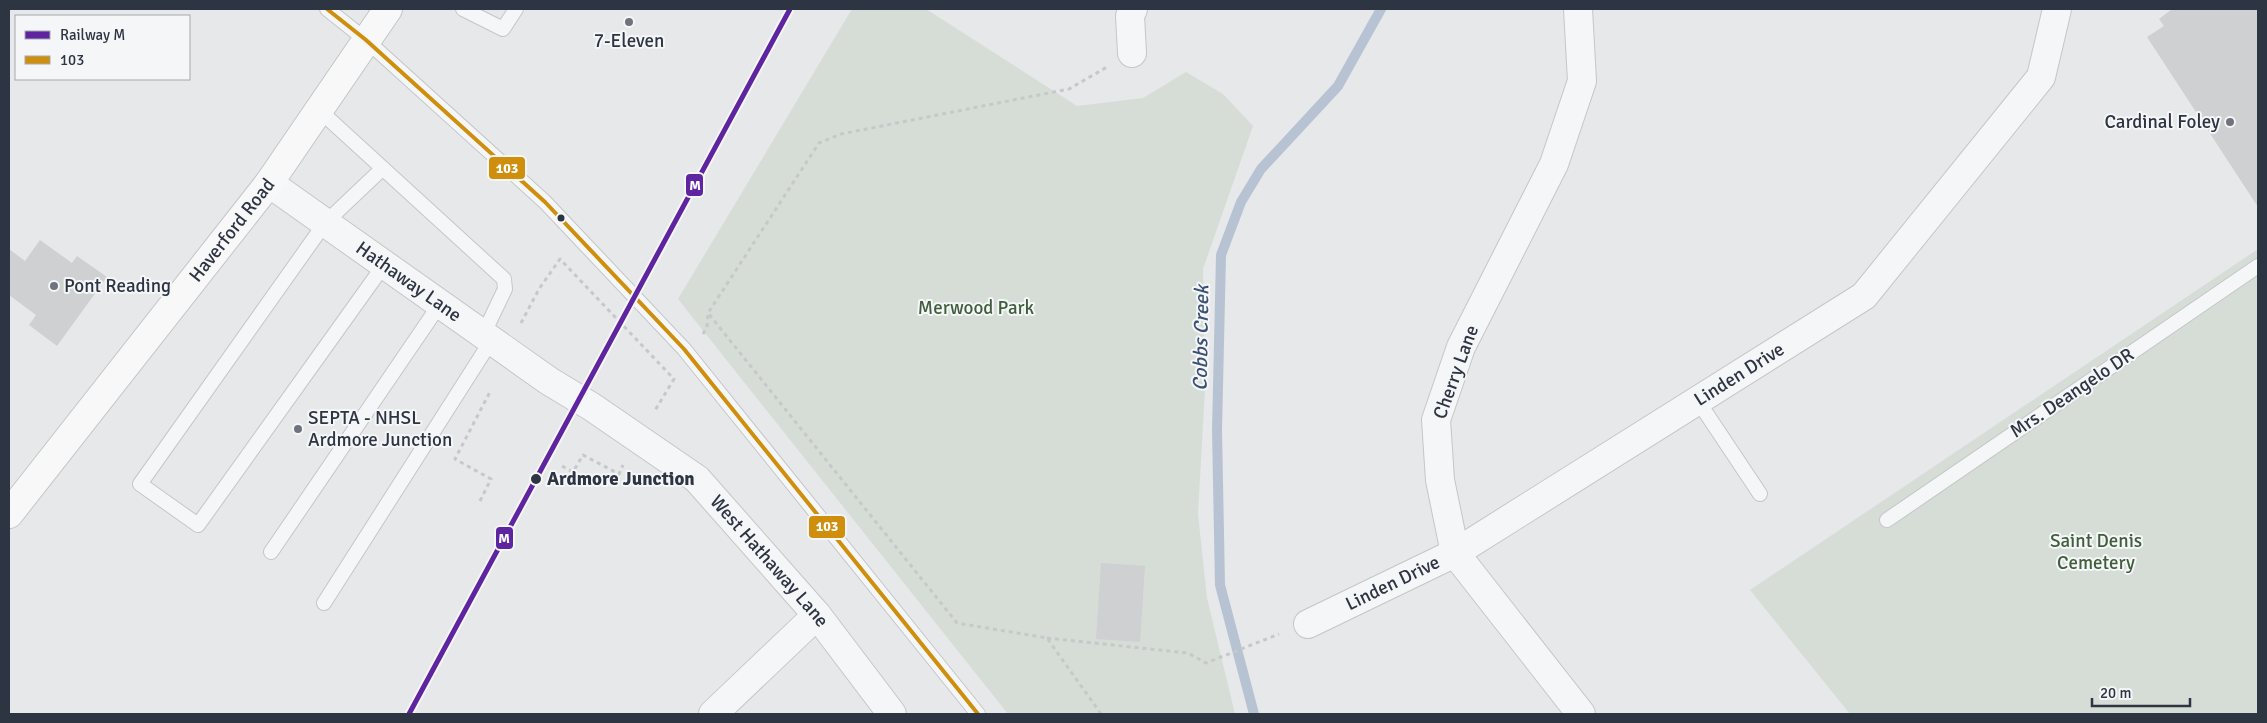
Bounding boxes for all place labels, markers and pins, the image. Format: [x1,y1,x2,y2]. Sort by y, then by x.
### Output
marker: 7-Eleven [623,16,635,28]
place label: 7-Eleven [594,29,664,53]
place label: Cardinal Foley [2105,110,2220,134]
marker: Cardinal Foley [2224,116,2236,128]
unlabelled marker [556,213,566,223]
place label: Pont Reading [64,274,171,298]
marker: Pont Reading [48,280,60,292]
place label: SEPTA - NHSL Ardmore Junction [308,406,452,452]
marker: SEPTA - NHSL Ardmore Junction [292,423,304,435]
place label: Ardmore Junction [547,467,695,491]
marker: Ardmore Junction [529,472,543,486]

